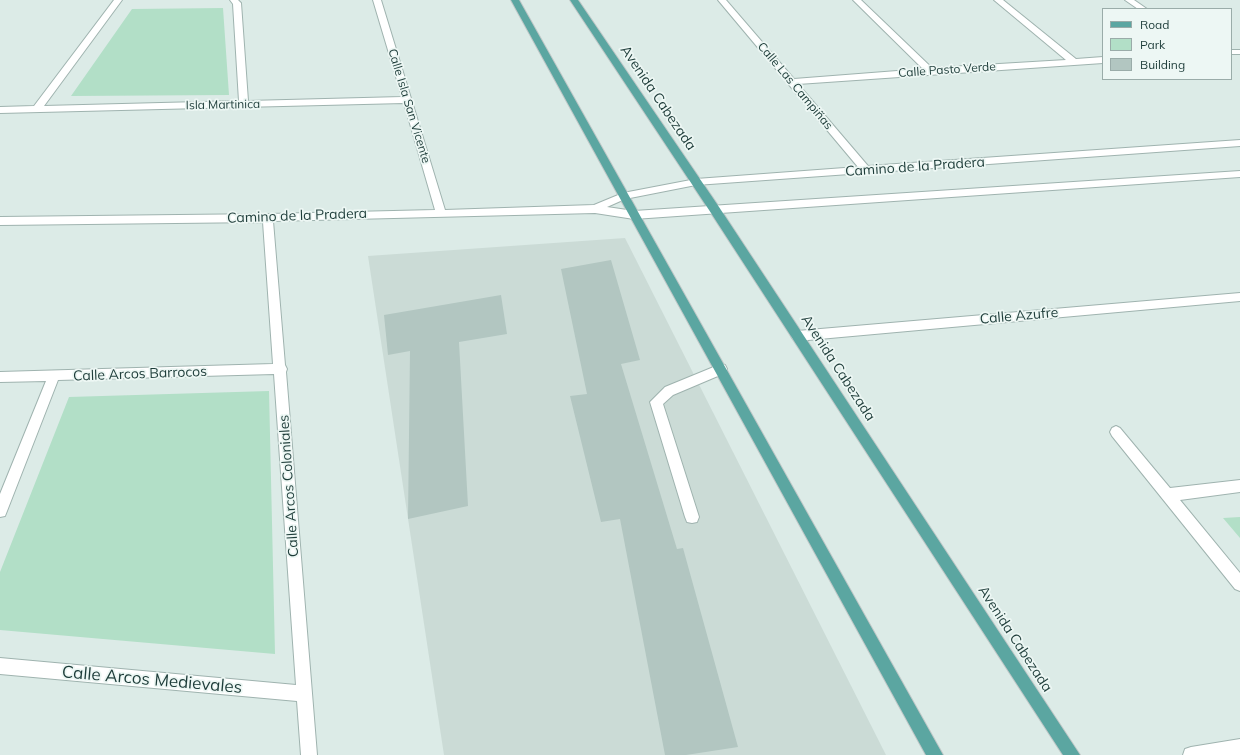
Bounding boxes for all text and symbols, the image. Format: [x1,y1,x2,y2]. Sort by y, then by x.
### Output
legend [1102,8,1232,80]
text: Road [1140,17,1169,32]
text: Park [1140,37,1165,52]
street label: Calle Las Campiñas [754,39,836,133]
street label: Avenida Cabezada [617,42,699,154]
street label: Calle Isla San Vicente [385,47,433,165]
text: Building [1140,57,1185,72]
street label: Calle Pasto Verde [898,59,996,81]
street label: Isla Martinica [186,97,260,113]
street label: Camino de la Pradera [845,154,985,180]
street label: Camino de la Pradera [227,205,367,227]
street label: Calle Azufre [979,304,1059,328]
street label: Avenida Cabezada [797,312,879,424]
street label: Calle Arcos Barrocos [73,363,207,385]
street label: Calle Arcos Coloniales [276,414,302,558]
street label: Avenida Cabezada [974,583,1056,695]
street label: Calle Arcos Medievales [61,662,243,698]

